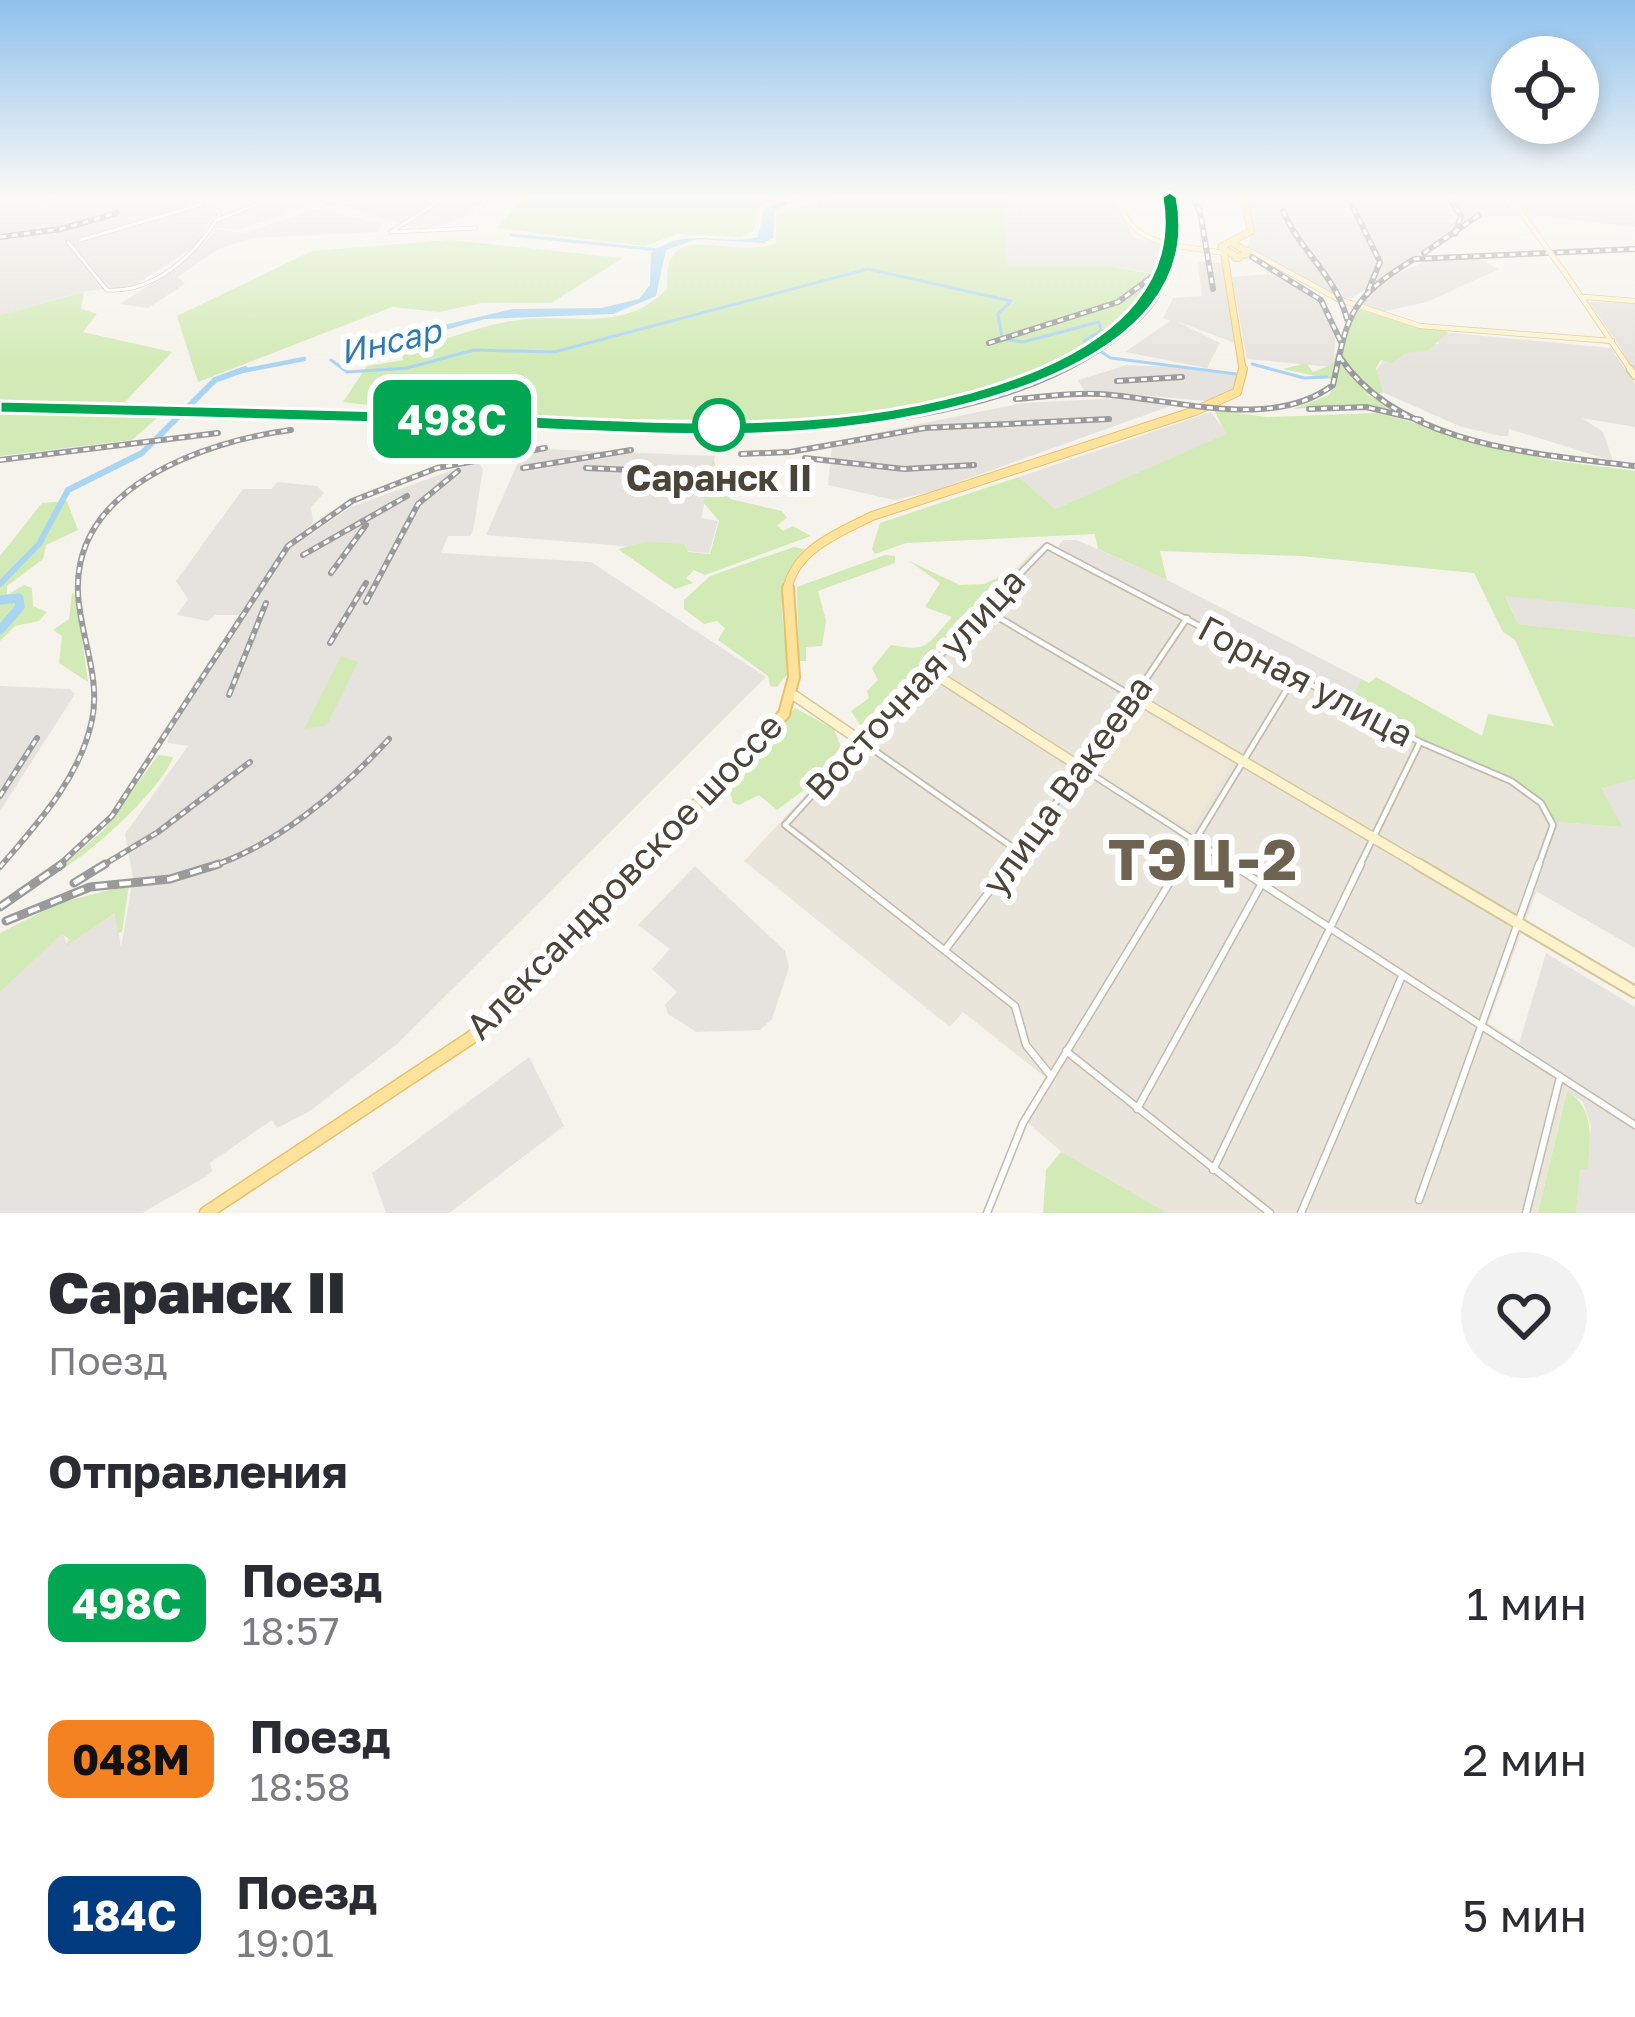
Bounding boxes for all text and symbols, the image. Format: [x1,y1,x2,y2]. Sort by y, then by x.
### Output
map controls [1491,36,1599,144]
button: locate [1491,36,1599,144]
water label: Инсар [336,309,447,371]
line badge: 498С [368,380,536,458]
text: 498С [397,394,507,444]
marker: Саранск II [694,400,744,450]
place label: Саранск II [626,456,812,499]
street label: Восточная улица [796,559,1033,809]
street label: Горная улица [1191,606,1421,755]
street label: улица Вакеева [972,666,1161,903]
street label: Александровское шоссе [457,704,791,1048]
district label: ТЭЦ-2 [1108,824,1300,893]
button: heart [1461,1252,1587,1378]
text: Саранск II [48,1257,346,1326]
text: Поезд [48,1337,167,1384]
text: Отправления [48,1444,348,1498]
text: Поезд [242,1553,382,1607]
text: 1 мин [1467,1576,1587,1630]
text: 498С [72,1578,182,1628]
text: 18:57 [242,1607,339,1654]
text: Поезд [250,1709,390,1763]
text: 2 мин [1462,1732,1587,1786]
text: 048М [72,1734,190,1784]
text: 18:58 [250,1763,351,1810]
text: Поезд [237,1865,377,1919]
text: 5 мин [1462,1888,1587,1942]
text: 184С [72,1890,177,1940]
text: 19:01 [237,1919,334,1966]

